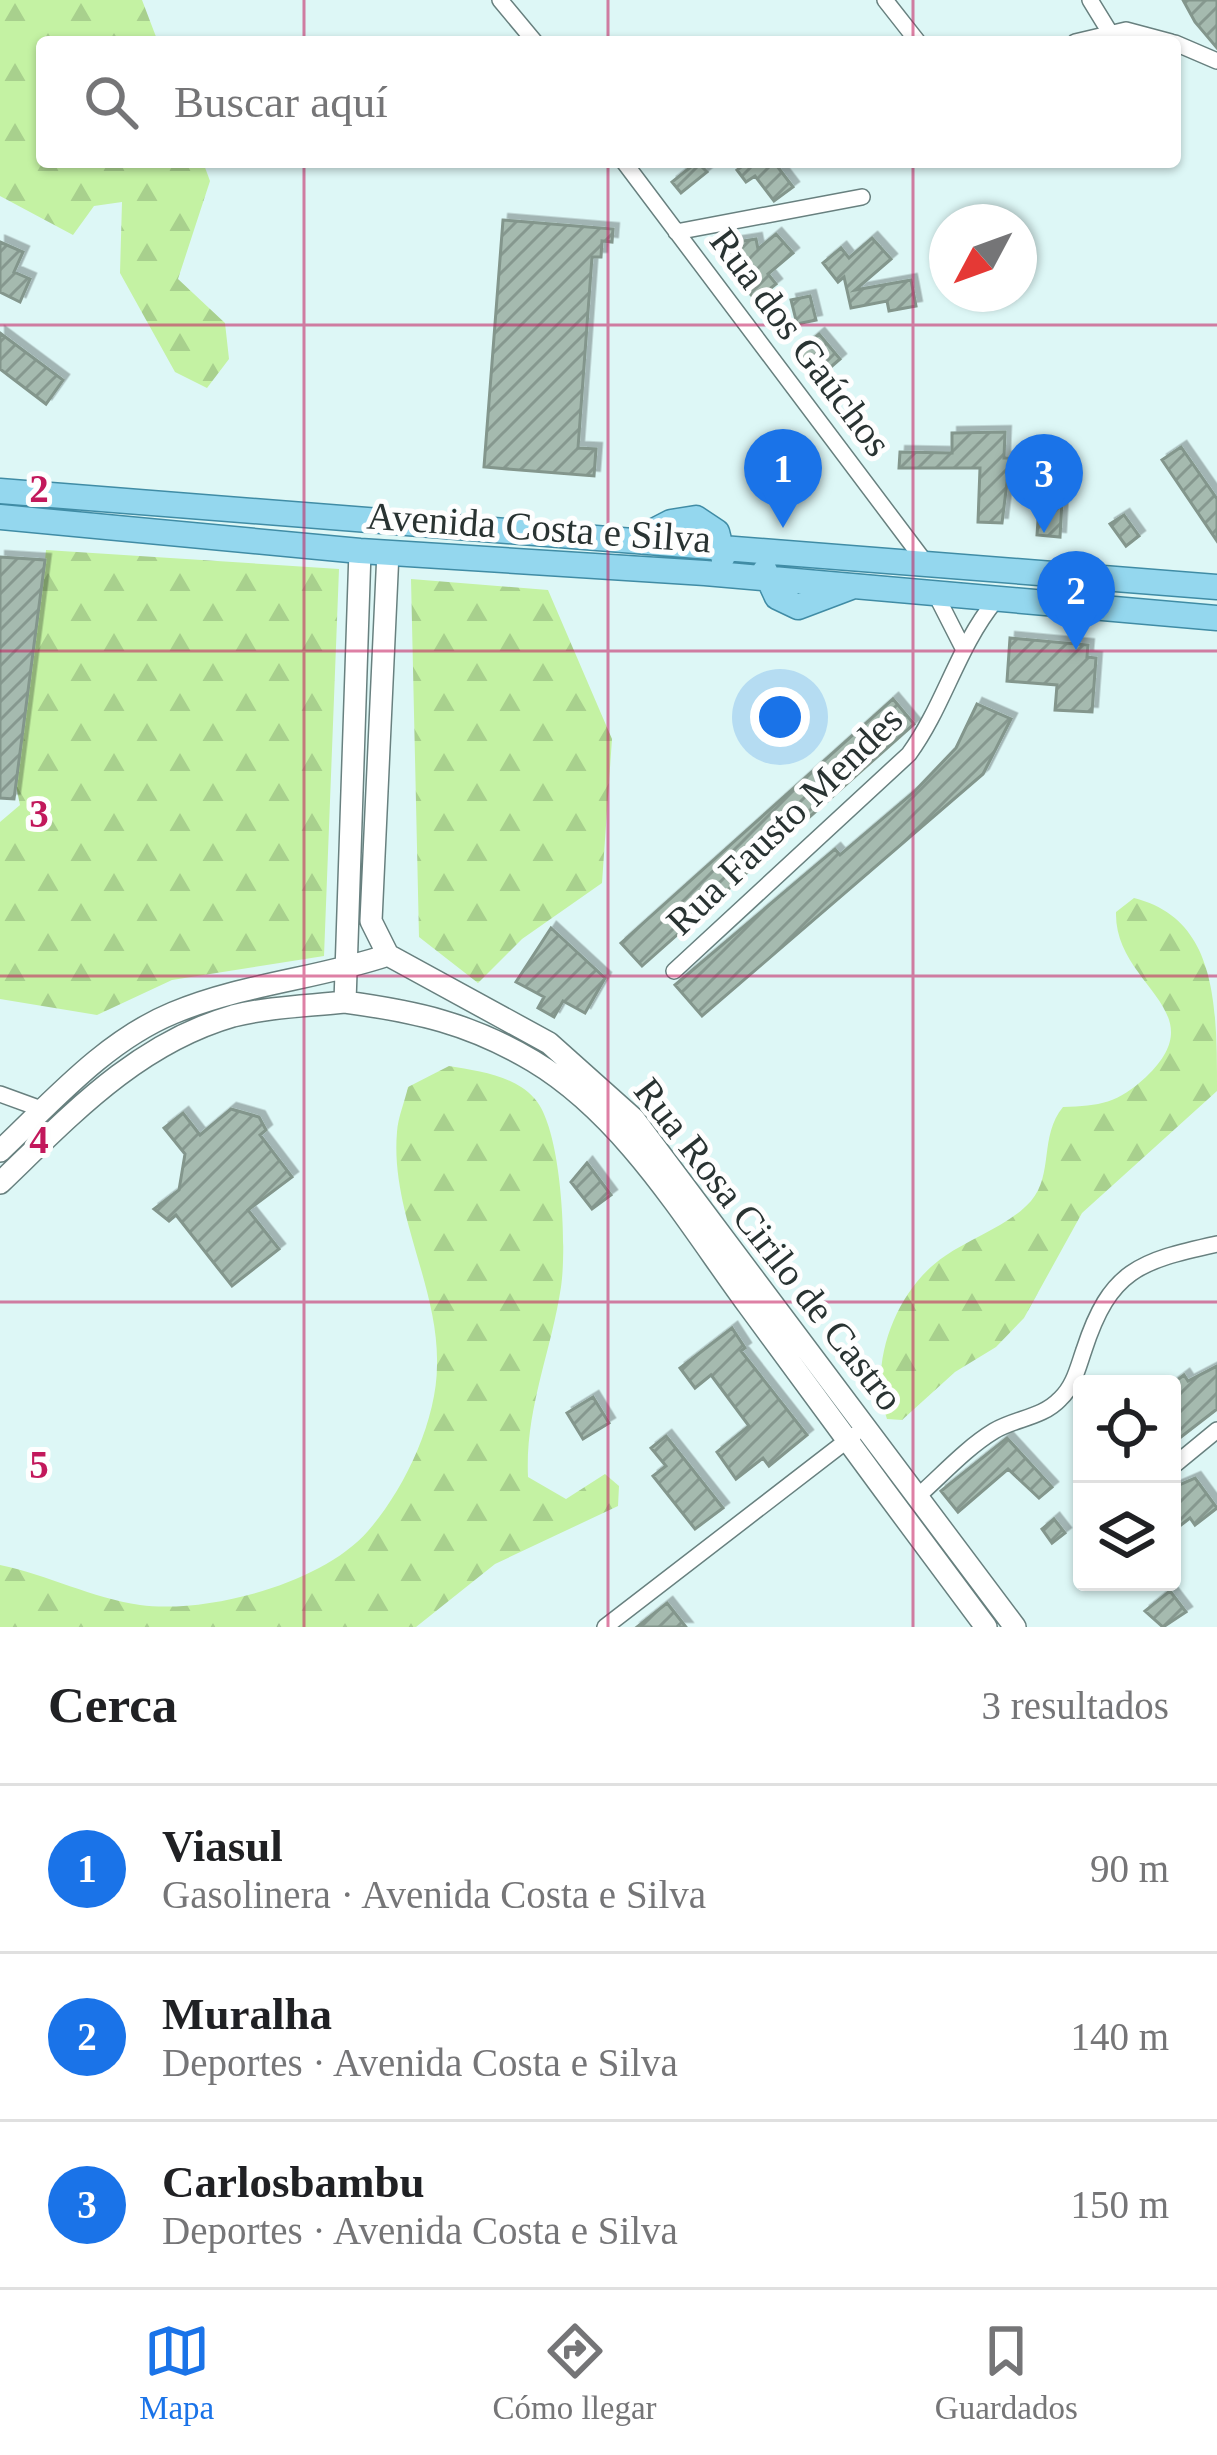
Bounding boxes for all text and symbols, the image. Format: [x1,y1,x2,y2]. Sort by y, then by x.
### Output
search box [36,36,1181,168]
icon: search [78,69,144,135]
text: Buscar aquí [174,77,388,127]
north arrow [929,204,1037,312]
street label: Rua dos Gaúchos [702,220,900,464]
pin: 1 [744,429,822,528]
pin: 3 [1005,434,1083,533]
text: 2 [29,467,49,510]
street label: Avenida Costa e Silva [366,494,712,560]
pin: 2 [1037,551,1115,650]
your location [750,687,810,747]
street label: Rua Fausto Mendes [658,697,910,943]
text: 3 [29,792,49,835]
street label: Rua Rosa Cirilo de Castro [626,1069,912,1419]
text: 4 [29,1118,49,1161]
map controls [1073,1375,1181,1591]
button: locate [1073,1375,1181,1483]
text: 5 [29,1443,49,1486]
button: layers [1073,1483,1181,1591]
text: Cerca [48,1677,177,1733]
text: 3 resultados [982,1684,1169,1727]
text: Viasul [162,1821,283,1871]
text: 1 [77,1847,97,1890]
text: 90 m [1090,1847,1169,1890]
text: Gasolinera · Avenida Costa e Silva [162,1873,706,1916]
text: Muralha [162,1989,332,2039]
text: 2 [77,2015,97,2058]
text: 140 m [1070,2015,1169,2058]
text: Deportes · Avenida Costa e Silva [162,2041,678,2084]
text: Carlosbambu [162,2157,425,2207]
text: 3 [77,2183,97,2226]
text: 150 m [1070,2183,1169,2226]
text: Deportes · Avenida Costa e Silva [162,2209,678,2252]
tab: Mapa [139,2318,214,2427]
tab: Cómo llegar [493,2318,657,2427]
tab: Guardados [935,2318,1078,2427]

